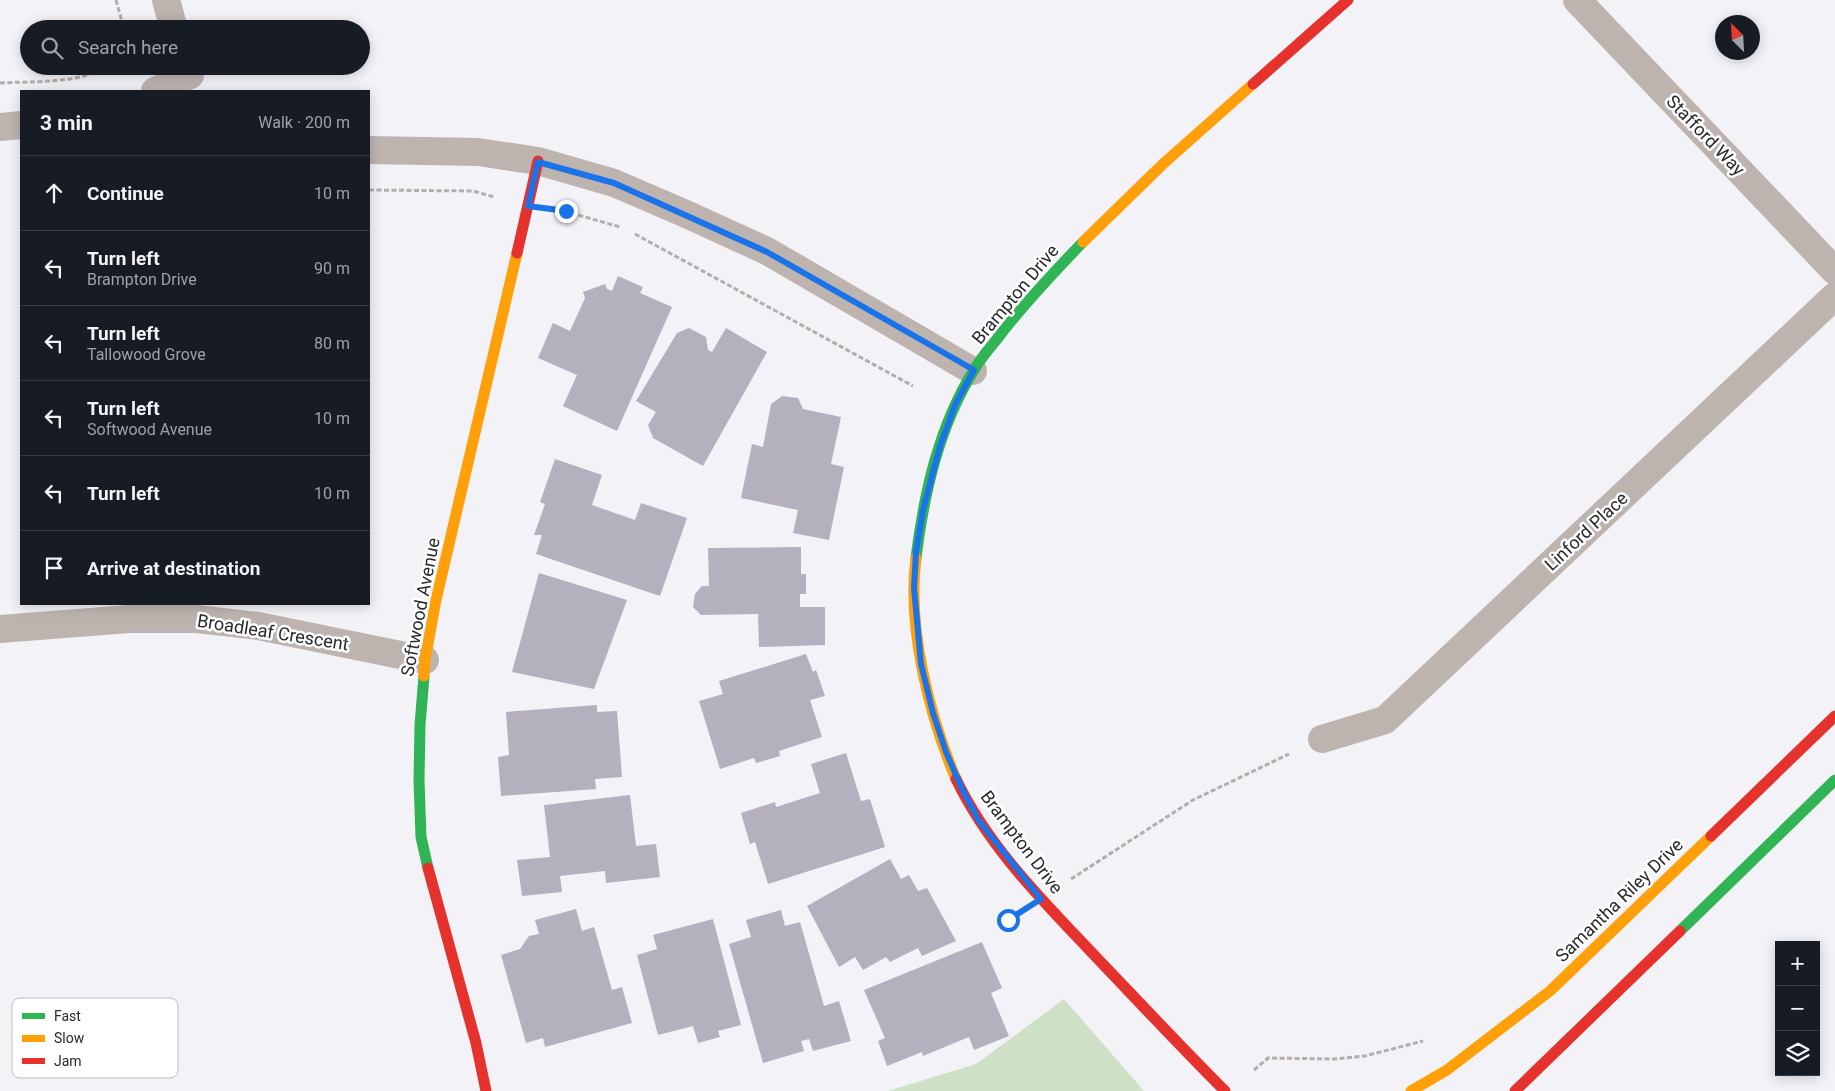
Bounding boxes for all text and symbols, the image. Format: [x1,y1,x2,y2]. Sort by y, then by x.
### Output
north arrow [1715,15,1760,60]
search box [20,20,370,75]
icon: search [38,34,66,62]
text: Search here [78,36,178,59]
street label: Stafford Way [1662,90,1750,180]
text: 3 min [40,111,93,135]
text: Walk · 200 m [258,113,350,132]
icon: ahead [40,179,68,207]
text: Continue [87,182,164,205]
text: 10 m [314,184,350,203]
route end [555,200,578,223]
street label: Brampton Drive [967,240,1063,348]
text: Turn left [87,247,160,270]
icon: left [40,254,68,282]
text: 90 m [314,259,350,278]
text: Brampton Drive [87,270,197,289]
text: Turn left [87,322,160,345]
icon: left [40,329,68,357]
text: 80 m [314,334,350,353]
text: Tallowood Grove [87,345,206,364]
text: Turn left [87,397,160,420]
icon: left [40,404,68,432]
text: 10 m [314,409,350,428]
text: Softwood Avenue [87,420,212,439]
icon: left [40,479,68,507]
text: Turn left [87,482,160,505]
text: 10 m [314,484,350,503]
street label: Linford Place [1540,487,1632,575]
street label: Softwood Avenue [396,536,444,678]
icon: arrive [40,554,68,582]
text: Arrive at destination [87,557,260,580]
street label: Broadleaf Crescent [196,610,350,654]
street label: Brampton Drive [976,786,1068,898]
street label: Samantha Riley Drive [1551,834,1687,966]
route start [997,909,1020,932]
map controls [1775,941,1820,1076]
button: + [1775,941,1820,986]
button: − [1775,986,1820,1031]
legend [12,998,178,1078]
text: Fast [54,1008,81,1024]
text: Slow [54,1030,85,1046]
button: layers [1775,1031,1820,1076]
text: Jam [54,1053,82,1069]

